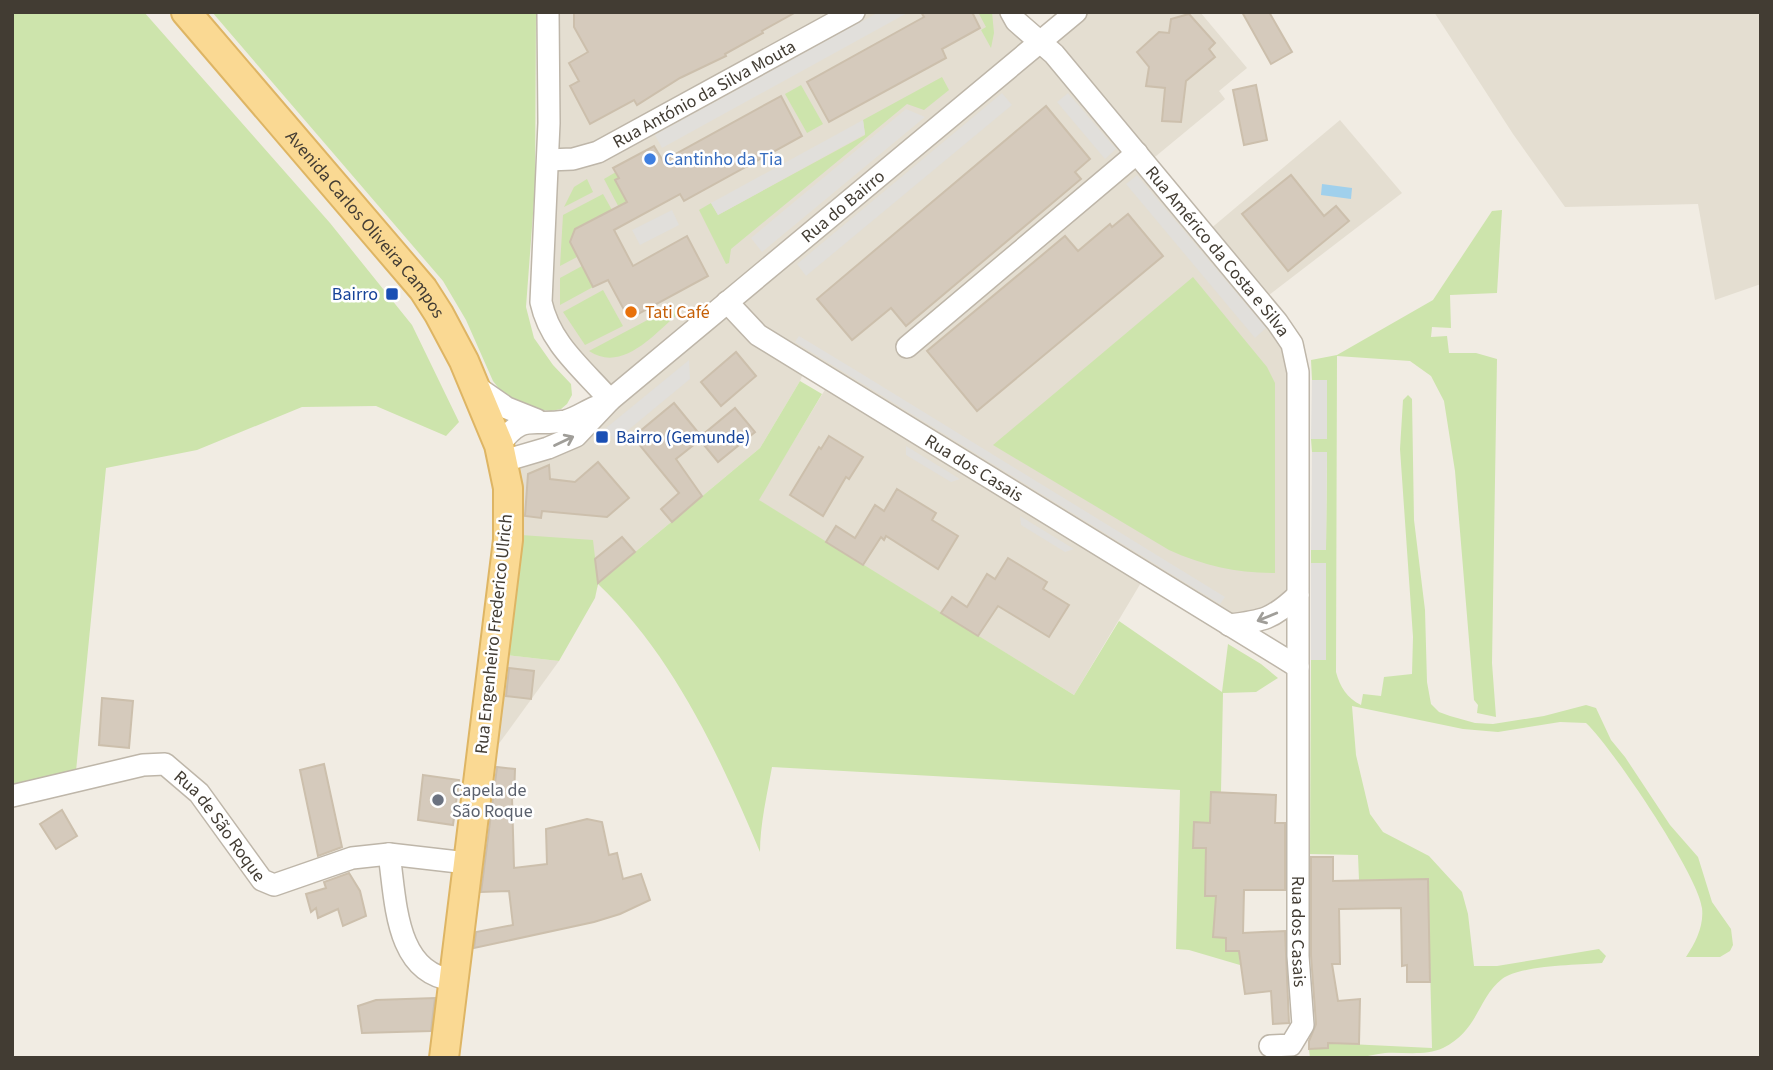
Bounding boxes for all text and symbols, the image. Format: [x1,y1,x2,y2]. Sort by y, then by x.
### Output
street label: Rua António da Silva Mouta [608,34,800,154]
street label: Avenida Carlos Oliveira Campos [280,125,451,323]
place label: Cantinho da Tia [664,147,783,172]
marker: Cantinho da Tia [642,151,658,167]
street label: Rua Américo da Costa e Silva [1140,160,1296,342]
street label: Rua do Bairro [796,164,890,248]
place label: Bairro [332,282,378,307]
marker: Bairro [384,286,400,302]
place label: Tati Café [645,300,710,325]
marker: Tati Café [623,304,639,320]
place label: Bairro (Gemunde) [616,425,750,450]
street label: Rua dos Casais [920,428,1028,508]
marker: Bairro (Gemunde) [594,429,610,445]
one-way arrow [553,434,574,447]
street label: Rua Engenheiro Frederico Ulrich [469,513,519,755]
one-way arrow [1256,612,1278,625]
street label: Rua de São Roque [169,764,272,887]
place label: Capela de São Roque [452,778,533,824]
marker: Capela de São Roque [430,792,446,808]
street label: Rua dos Casais [1286,876,1313,988]

